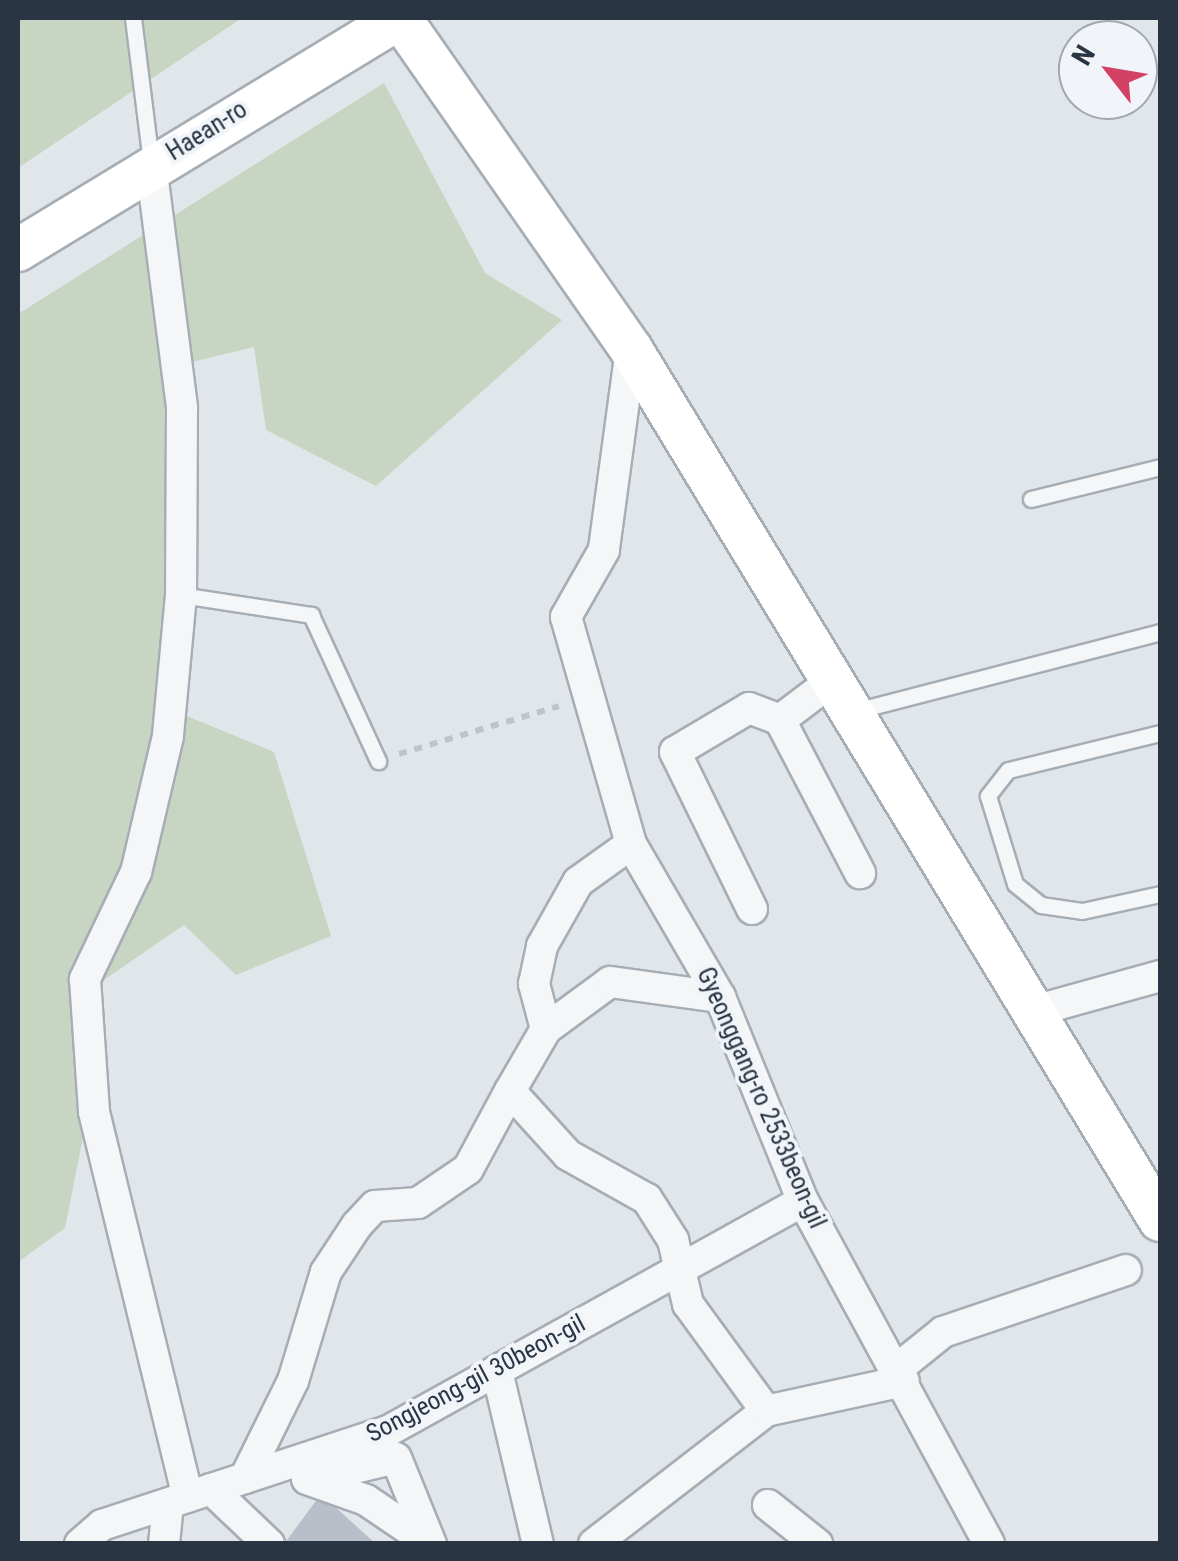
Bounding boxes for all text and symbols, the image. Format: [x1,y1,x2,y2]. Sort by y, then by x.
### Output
north arrow [1058,20,1158,120]
text: N [1065,39,1102,71]
street label: Haean-ro [161,95,253,167]
street label: Gyeonggang-ro 2533beon-gil [690,963,832,1233]
street label: Songjeong-gil 30beon-gil [362,1309,590,1449]

